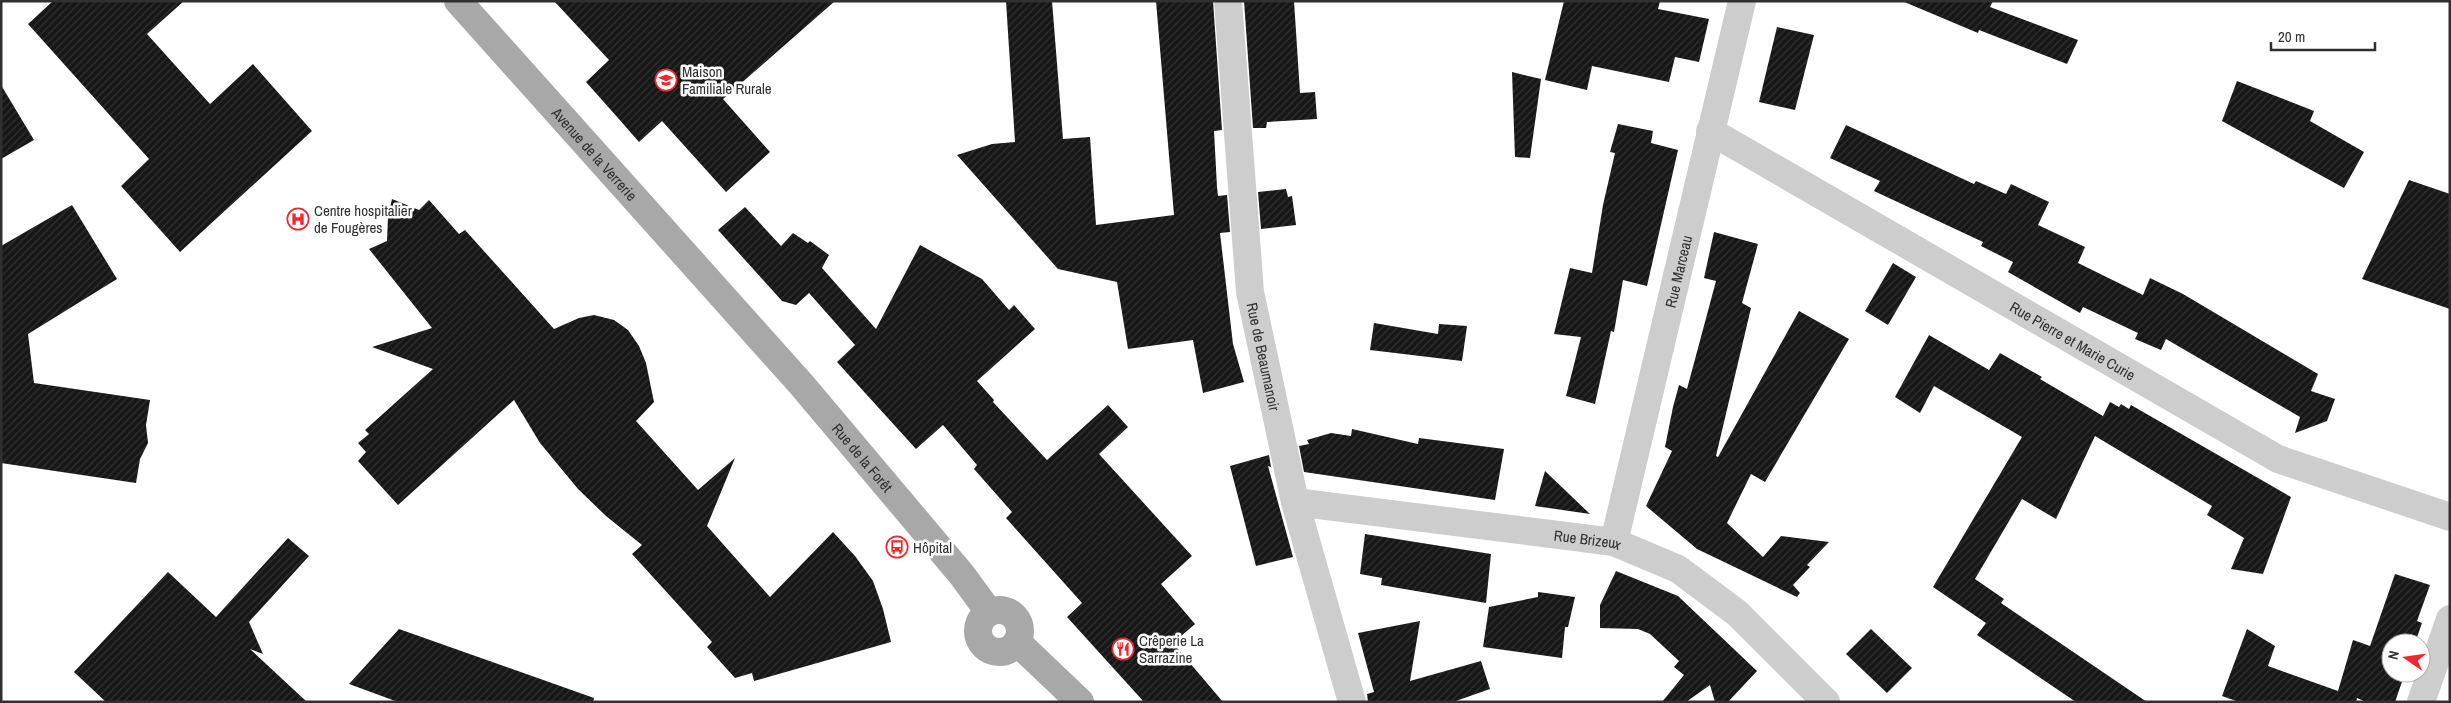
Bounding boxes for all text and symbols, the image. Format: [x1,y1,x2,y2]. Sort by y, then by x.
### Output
scale bar [2271,20,2375,52]
text: 20 m [2278,26,2305,47]
place label: Maison Familiale Rurale [682,61,772,99]
school or university icon: Maison Familiale Rurale [654,68,678,92]
street label: Avenue de la Verrerie [547,102,642,205]
place label: Centre hospitalier de Fougères [314,200,412,238]
hospital icon: Centre hospitalier de Fougères [286,207,310,231]
street label: Rue Marceau [1659,233,1697,310]
street label: Rue Pierre et Marie Curie [2006,296,2140,385]
street label: Rue de Beaumanoir [1242,301,1286,413]
street label: Rue de la Forêt [828,418,898,497]
street label: Rue Brizeux [1553,524,1626,555]
bus stop icon: Hôpital [885,535,909,559]
place label: Hôpital [913,537,952,558]
place label: Crêperie La Sarrazine [1139,630,1204,668]
north arrow [2381,633,2431,683]
restaurant icon: Crêperie La Sarrazine [1111,637,1135,661]
text: N [2384,649,2403,661]

